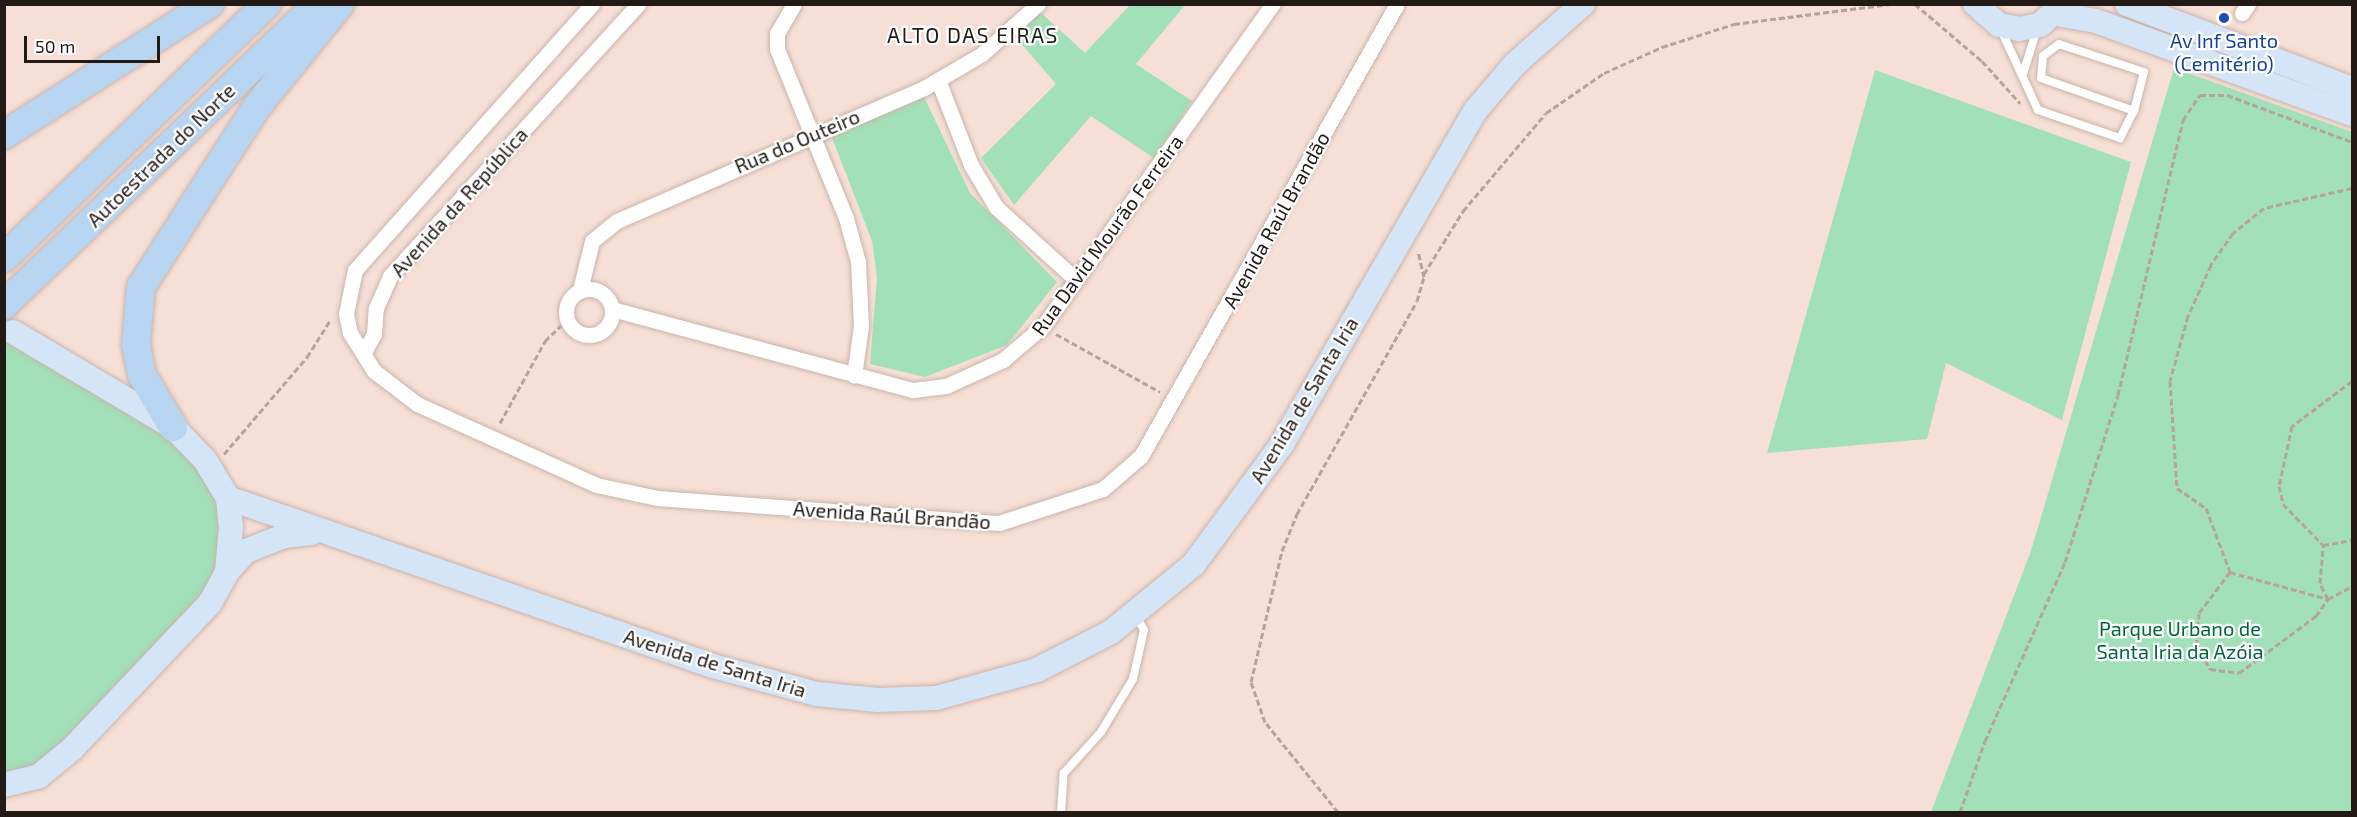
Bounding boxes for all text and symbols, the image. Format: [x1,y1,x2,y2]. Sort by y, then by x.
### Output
marker: Av Inf Santo (Cemitério) [2217,11,2231,25]
district label: ALTO DAS EIRAS [887,22,1059,48]
scale bar [27,24,164,62]
place label: Av Inf Santo (Cemitério) [2170,28,2278,75]
text: 50 m [35,35,75,57]
street label: Autoestrada do Norte [82,78,240,232]
street label: Rua do Outeiro [731,104,863,178]
street label: Avenida da República [386,122,532,282]
street label: Avenida Raúl Brandão [1217,127,1335,313]
street label: Rua David Mourão Ferreira [1026,130,1188,340]
street label: Avenida de Santa Iria [1245,313,1363,487]
street label: Avenida Raúl Brandão [792,496,992,534]
park label: Parque Urbano de Santa Iria da Azóia [2096,617,2264,664]
street label: Avenida de Santa Iria [621,624,809,702]

